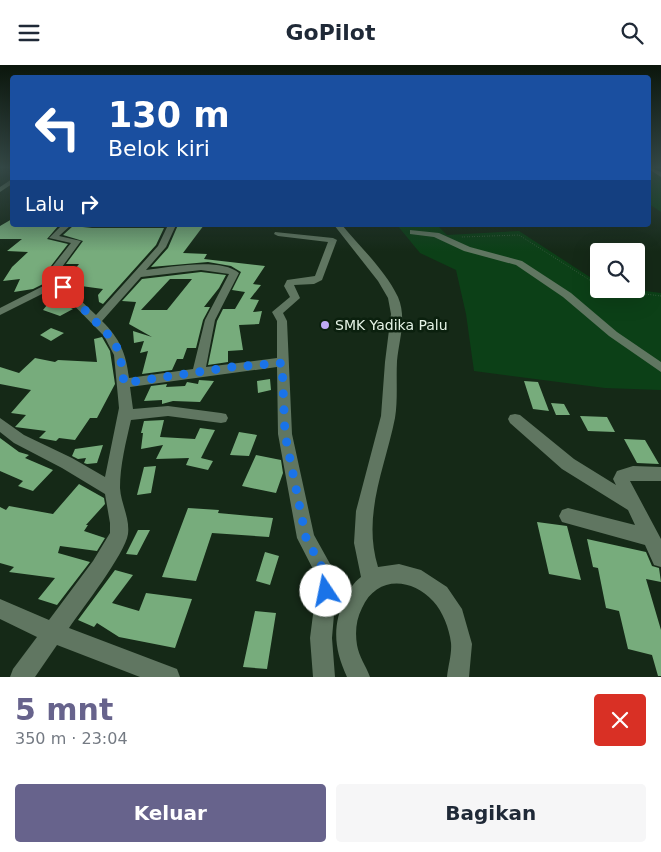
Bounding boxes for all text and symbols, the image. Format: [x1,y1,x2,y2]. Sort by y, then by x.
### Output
icon: menu [15,19,43,47]
icon: search [618,19,646,47]
text: GoPilot [285,20,376,45]
icon: left [25,95,90,160]
text: 130 m [108,95,230,135]
text: Belok kiri [108,136,210,161]
icon: right [75,190,103,218]
text: Lalu [25,193,65,215]
map controls [590,243,645,298]
button: search [590,243,645,298]
pin [42,266,84,308]
icon: arrive [49,273,77,301]
place label: SMK Yadika Palu [335,317,448,333]
marker: SMK Yadika Palu [319,319,331,331]
position arrow [299,564,351,616]
text: 5 mnt [15,692,113,727]
button: close [594,694,646,746]
text: 350 m · 23:04 [15,729,128,748]
button: Keluar [15,784,326,842]
button: Bagikan [336,784,646,842]

